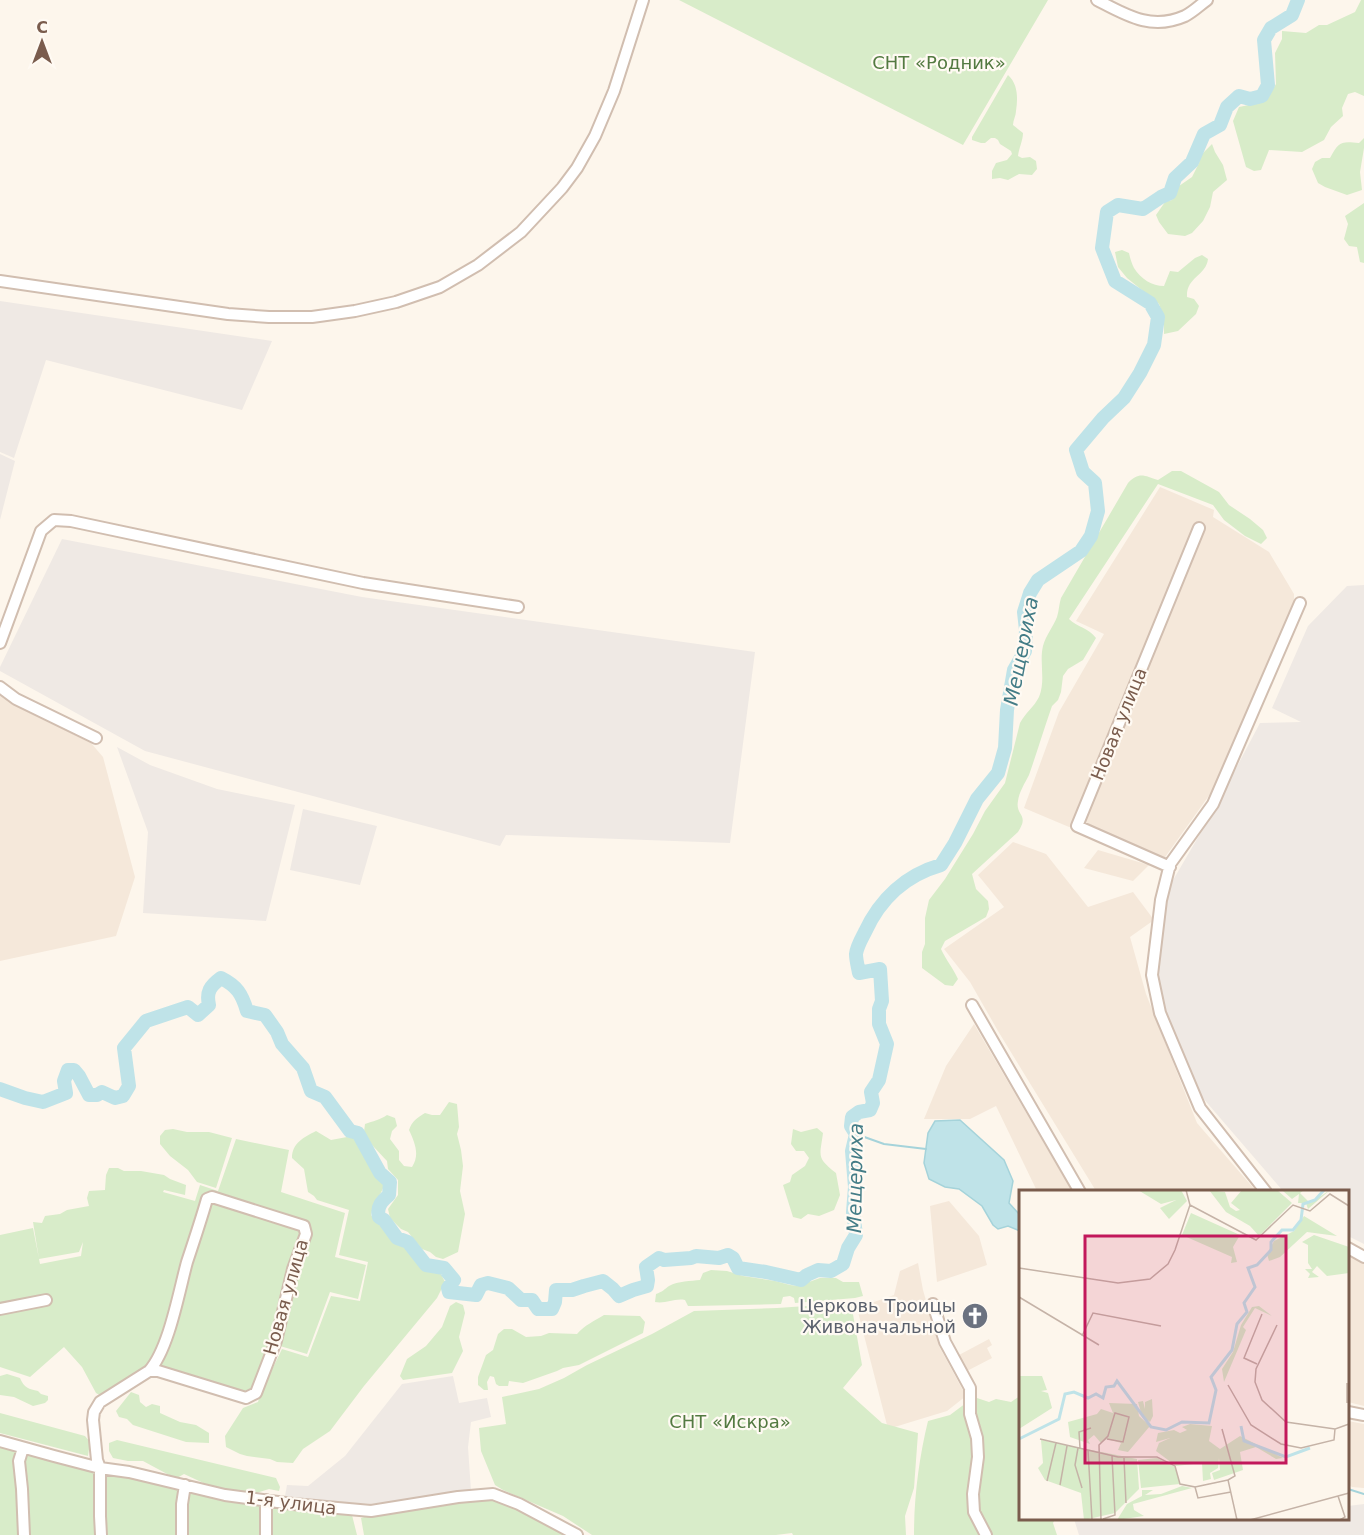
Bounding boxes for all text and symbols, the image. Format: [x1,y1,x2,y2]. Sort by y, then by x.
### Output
north arrow [12,12,72,72]
text: С [36,18,48,37]
park label: СНТ «Родник» [872,52,1006,73]
water label: Мещериха [999,594,1043,708]
street label: Новая улица [1086,664,1151,783]
water label: Мещериха [842,1123,868,1233]
inset map [1019,1190,1349,1520]
street label: Новая улица [259,1236,312,1357]
place label: Церковь Троицы Живоначальной [799,1295,956,1337]
church icon: Церковь Троицы Живоначальной [960,1301,990,1331]
park label: СНТ «Искра» [669,1411,791,1432]
street label: 1-я улица [244,1486,338,1519]

